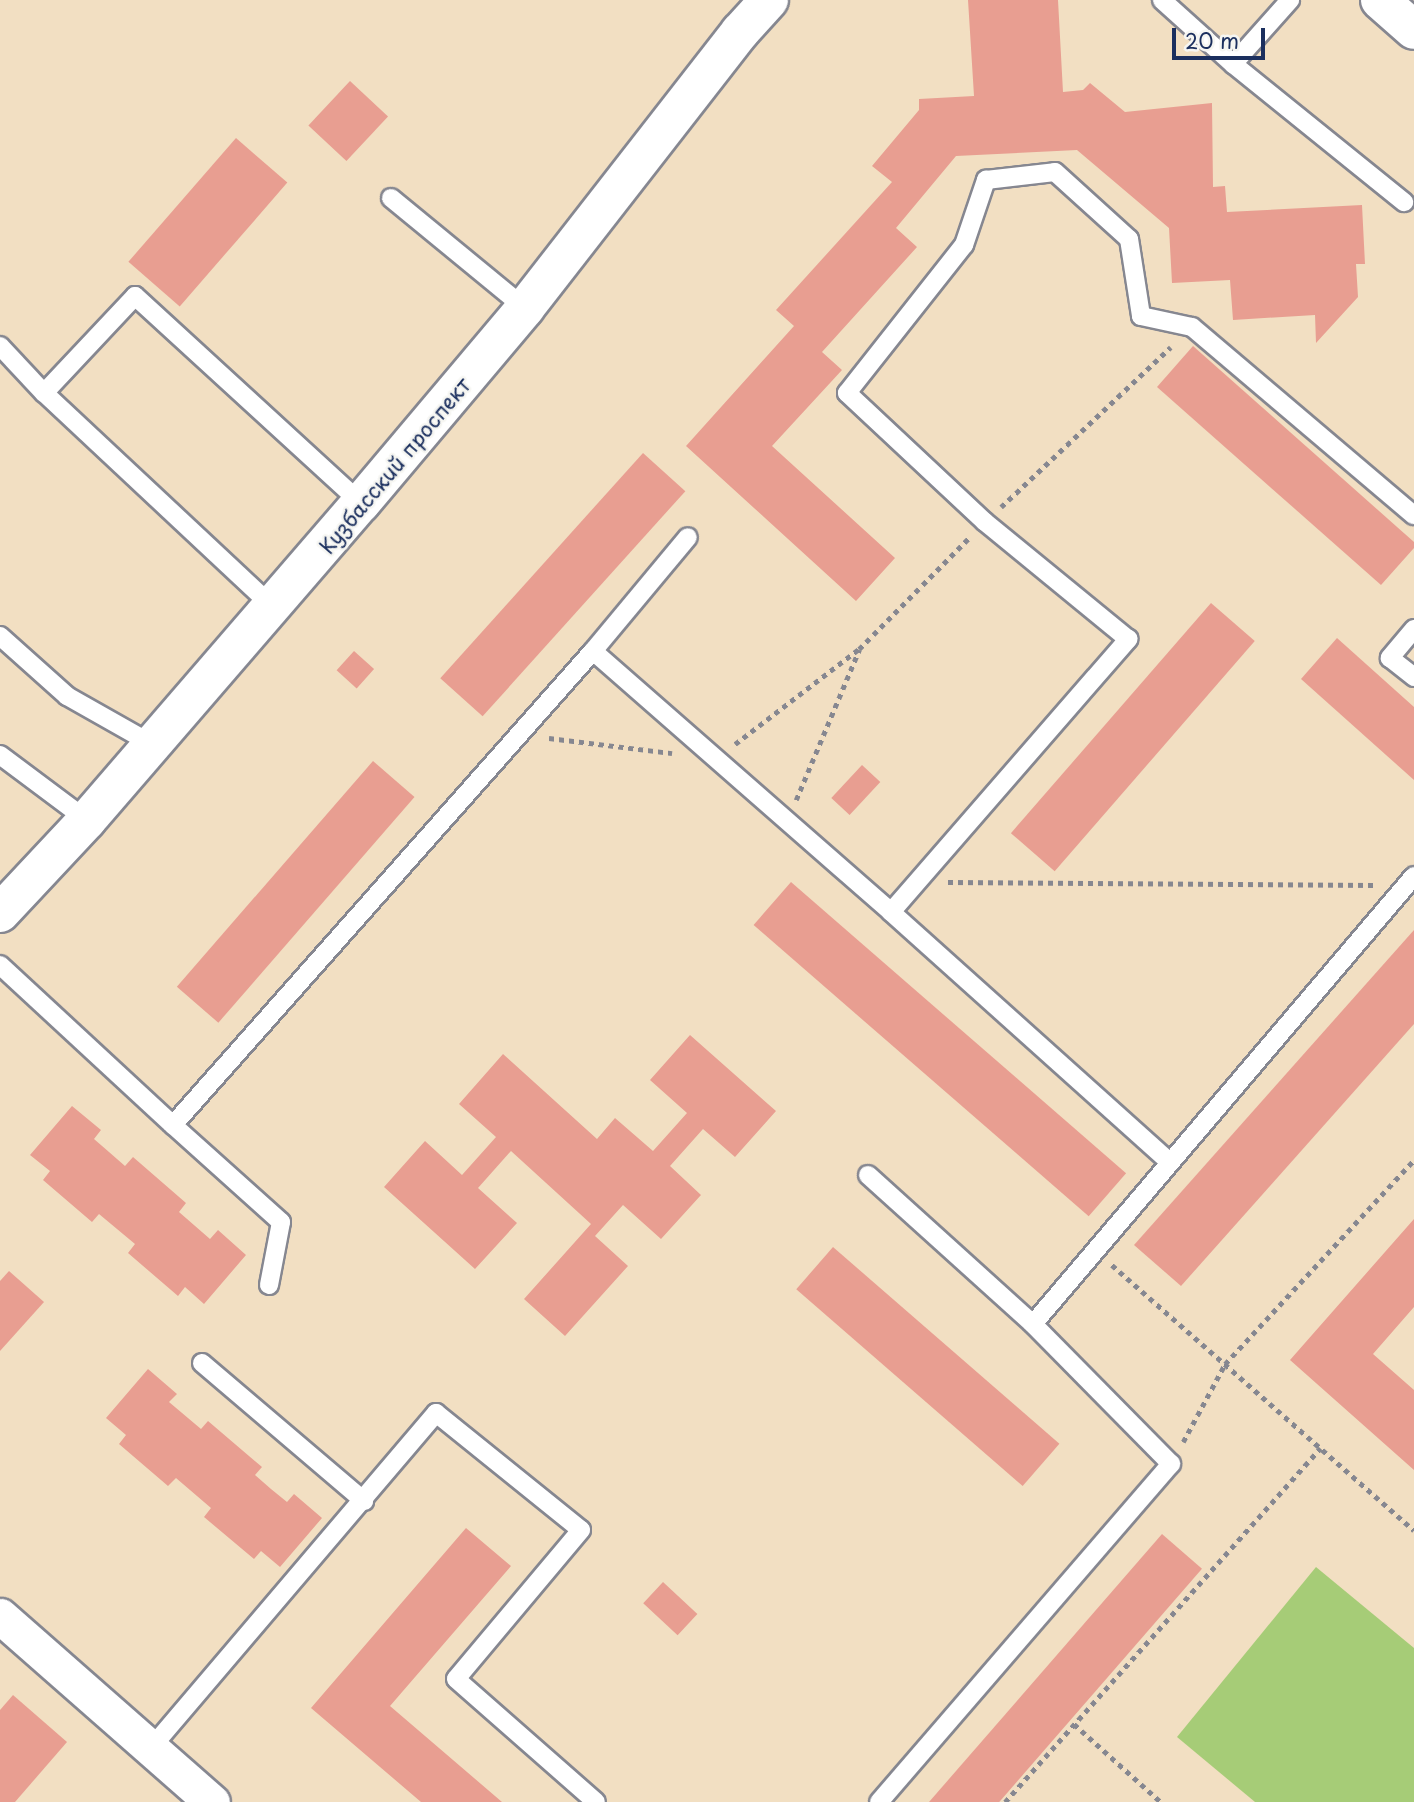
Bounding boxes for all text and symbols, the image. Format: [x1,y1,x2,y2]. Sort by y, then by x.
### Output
scale bar [1176,14,1269,58]
text: 20 m [1185,24,1239,56]
street label: Кузбасский проспект [313,372,475,558]

